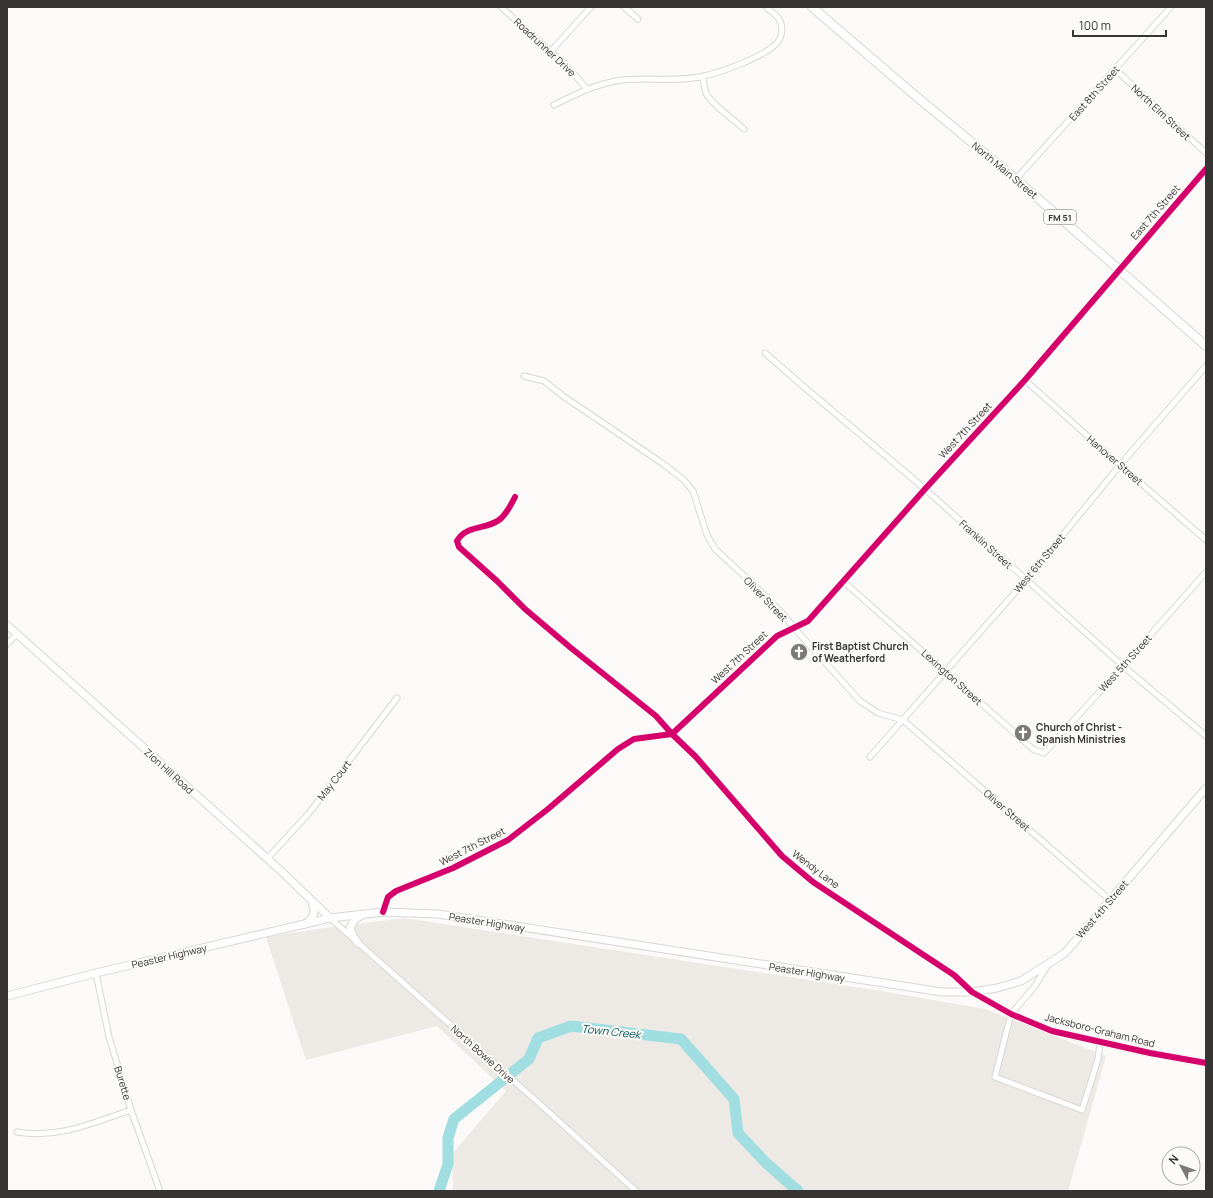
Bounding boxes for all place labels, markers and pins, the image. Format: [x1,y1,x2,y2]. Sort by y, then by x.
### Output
place label: First Baptist Church of Weatherford [812,639,908,665]
church icon: First Baptist Church of Weatherford [789,642,809,662]
place label: Church of Christ - Spanish Ministries [1036,720,1126,746]
church icon: Church of Christ - Spanish Ministries [1013,723,1033,743]

